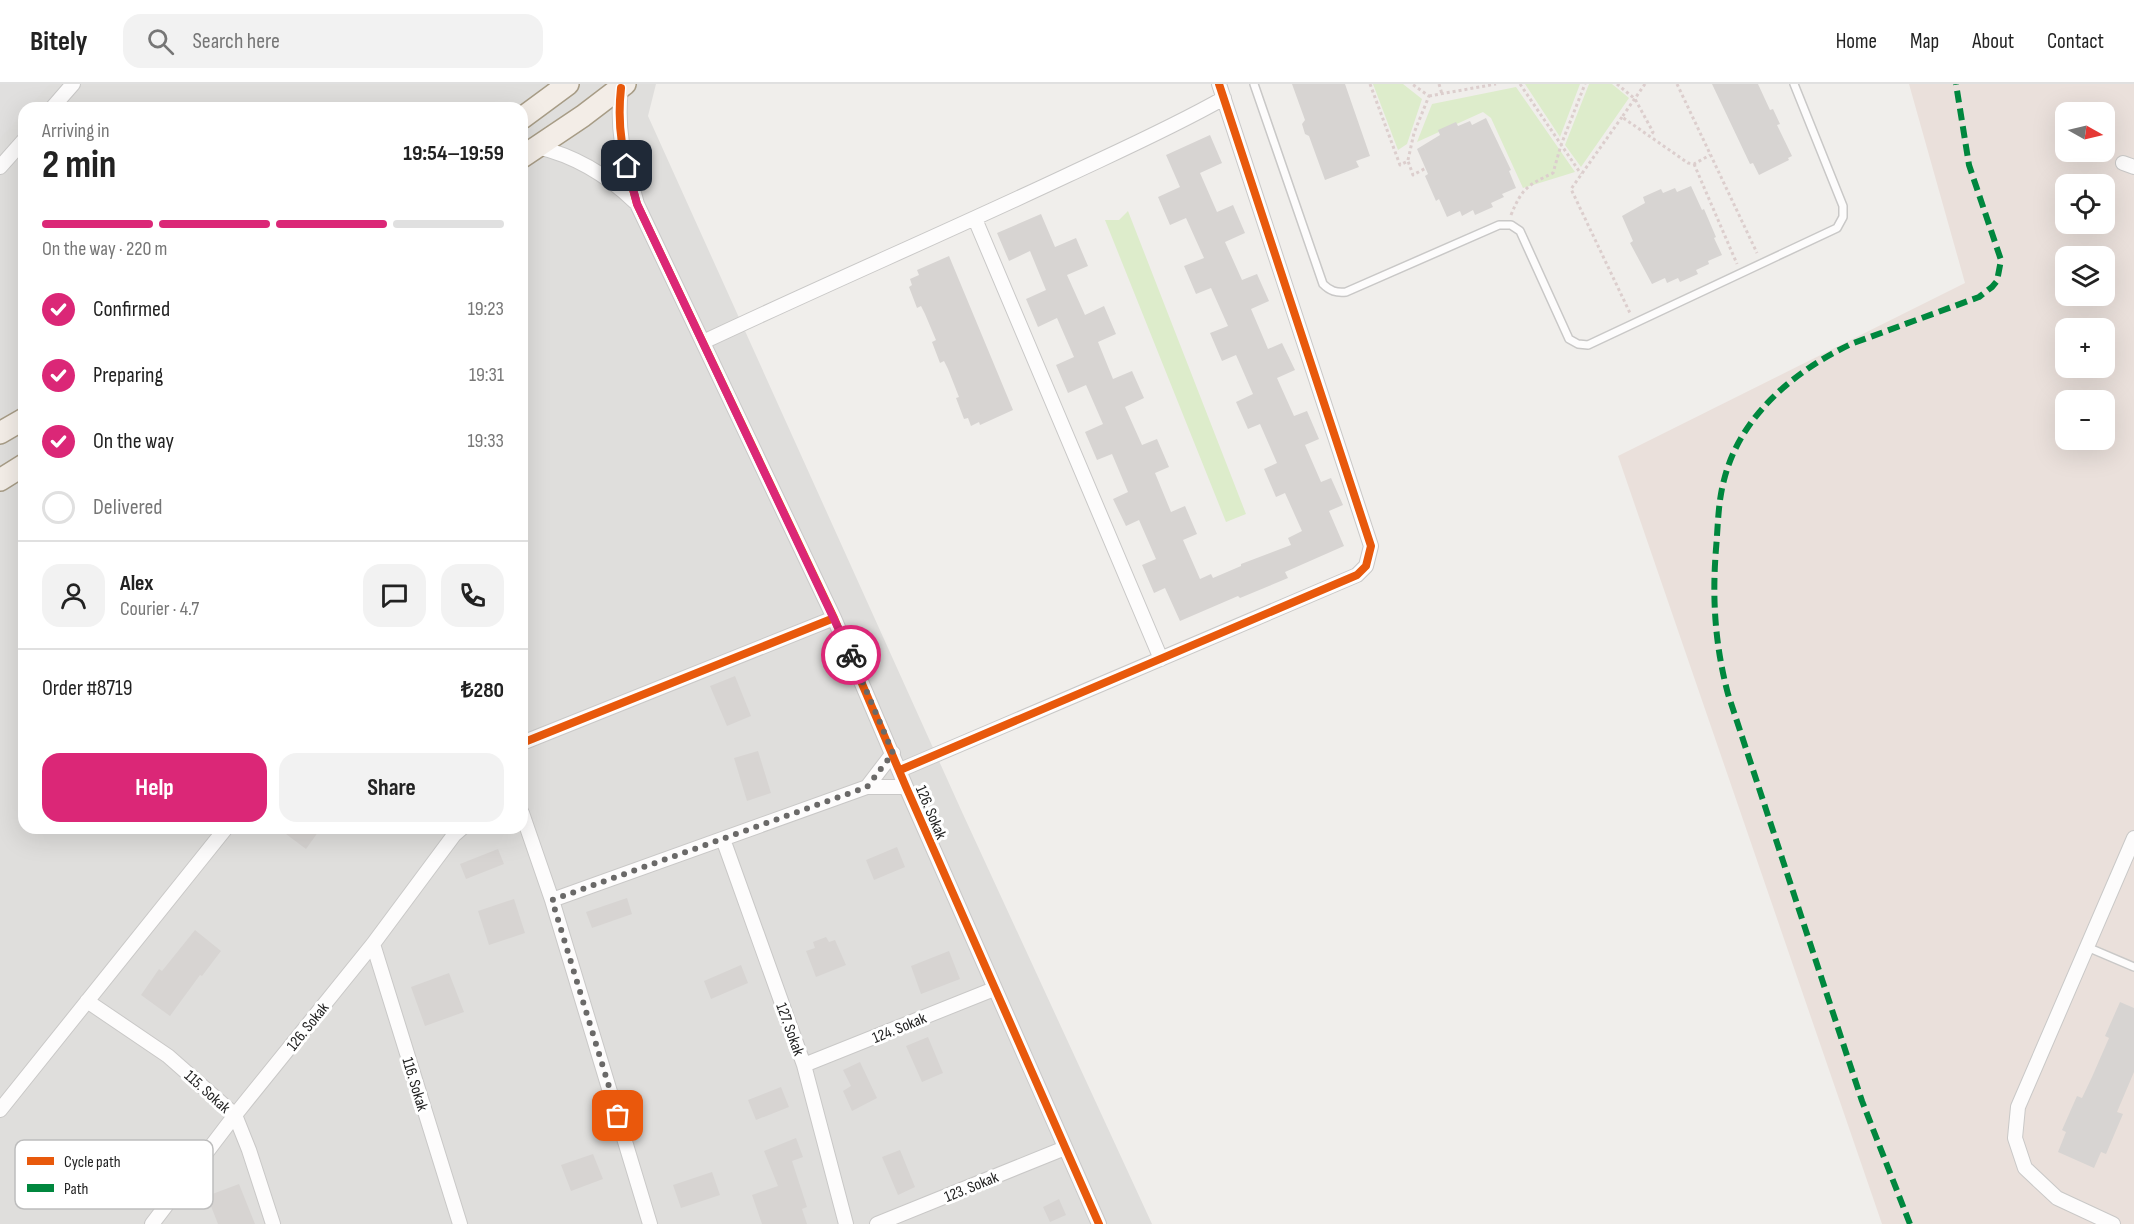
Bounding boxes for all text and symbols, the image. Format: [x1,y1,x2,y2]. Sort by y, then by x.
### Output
search box [123,14,543,68]
text: Bitely [30,25,87,58]
icon: search [144,25,177,58]
text: Search here [192,28,280,55]
text: Home [1836,29,1877,54]
text: Map [1910,29,1939,54]
text: About [1972,29,2014,54]
text: Contact [2047,29,2104,54]
north arrow [2055,102,2115,162]
map controls [2055,102,2115,450]
text: Arriving in [42,119,110,143]
text: 19:54–19:59 [403,140,504,167]
pin [601,140,652,191]
text: 2 min [42,142,116,189]
icon: home [610,149,643,182]
button: locate [2055,174,2115,234]
text: On the way · 220 m [42,237,167,261]
button: layers [2055,246,2115,306]
icon: check [42,293,75,326]
text: Confirmed [93,296,170,323]
text: 19:23 [468,297,504,321]
button: + [2055,318,2115,378]
icon: check [42,359,75,392]
text: Preparing [93,362,163,389]
text: 19:31 [469,363,504,387]
button: − [2055,390,2115,450]
icon: check [42,425,75,458]
text: On the way [93,428,174,455]
text: 19:33 [468,429,504,453]
text: Delivered [93,494,162,521]
button: person [42,564,105,627]
button: chat [363,564,426,627]
button: phone [441,564,504,627]
text: Alex [120,570,153,597]
text: Courier · 4.7 [120,597,199,621]
courier [821,625,881,685]
icon: bike [835,639,868,672]
text: Order #8719 [42,675,133,702]
text: ₺280 [461,677,504,704]
button: Help [42,753,267,822]
button: Share [279,753,504,822]
street label: 126. Sokak [911,783,950,842]
street label: 126. Sokak [283,999,333,1055]
street label: 127. Sokak [771,1001,808,1059]
street label: 124. Sokak [870,1009,929,1048]
street label: 116. Sokak [397,1055,432,1114]
street label: 115. Sokak [180,1067,234,1118]
pin [592,1090,643,1141]
icon: bag [601,1099,634,1132]
legend [15,1140,213,1209]
text: Cycle path [64,1153,121,1172]
street label: 123. Sokak [942,1168,1001,1207]
text: Path [64,1180,88,1199]

